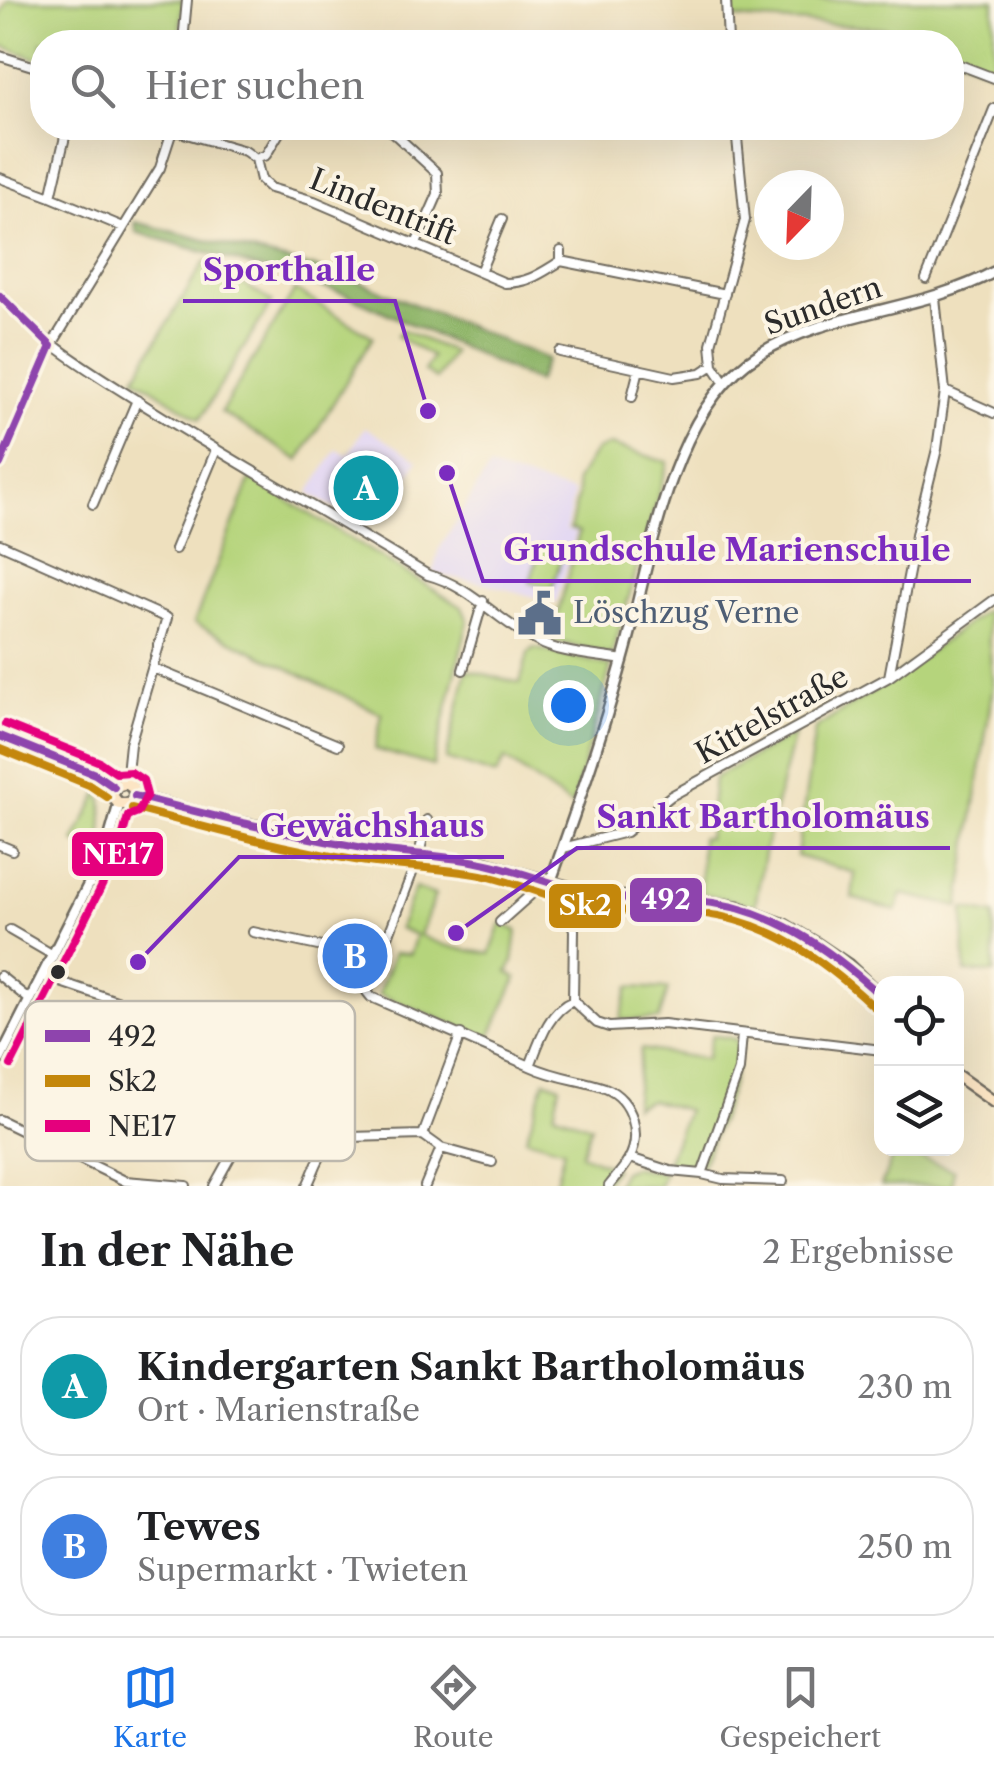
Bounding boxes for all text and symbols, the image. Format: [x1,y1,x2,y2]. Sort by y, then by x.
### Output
search box [30,30,964,140]
icon: search [65,58,120,113]
text: Hier suchen [145,62,365,109]
street label: Lindentrift [305,160,462,253]
north arrow [754,170,844,260]
callout: Sporthalle [183,239,395,301]
text: Sporthalle [203,250,375,289]
street label: Sundern [759,268,887,343]
pin: A [334,450,398,526]
callout: Grundschule Marienschule [483,519,971,581]
text: Grundschule Marienschule [503,530,951,569]
public building icon: Löschzug Verne [516,589,564,637]
place label: Löschzug Verne [573,594,799,631]
street label: Kittelstraße [689,657,855,772]
your location [543,680,594,731]
callout: Sankt Bartholomäus [577,786,950,848]
callout: Gewächshaus [239,795,504,857]
text: Sankt Bartholomäus [596,797,930,836]
text: Gewächshaus [259,806,485,845]
line badge: NE17 [70,830,165,878]
text: NE17 [82,837,154,871]
line badge: 492 [628,876,704,924]
line badge: Sk2 [547,882,623,930]
text: 492 [641,882,691,916]
text: Sk2 [559,888,611,922]
pin: B [322,918,388,994]
unlabelled marker [48,962,68,982]
map controls [874,976,964,1156]
button: locate [874,976,964,1066]
legend [25,1001,355,1161]
text: 492 [108,1019,157,1053]
text: Sk2 [108,1064,157,1098]
button: layers [874,1066,964,1156]
text: NE17 [108,1109,176,1143]
text: In der Nähe [40,1225,294,1277]
text: 2 Ergebnisse [762,1232,954,1271]
text: Kindergarten Sankt Bartholomäus [137,1343,805,1390]
text: A [62,1367,87,1406]
text: 230 m [857,1367,952,1406]
text: Ort · Marienstraße [137,1390,420,1429]
text: Tewes [137,1503,261,1550]
text: B [63,1527,86,1566]
text: 250 m [858,1527,952,1566]
text: Supermarkt · Twieten [137,1550,468,1589]
tab: Karte [113,1660,187,1754]
tab: Route [413,1660,493,1754]
tab: Gespeichert [719,1660,881,1754]

